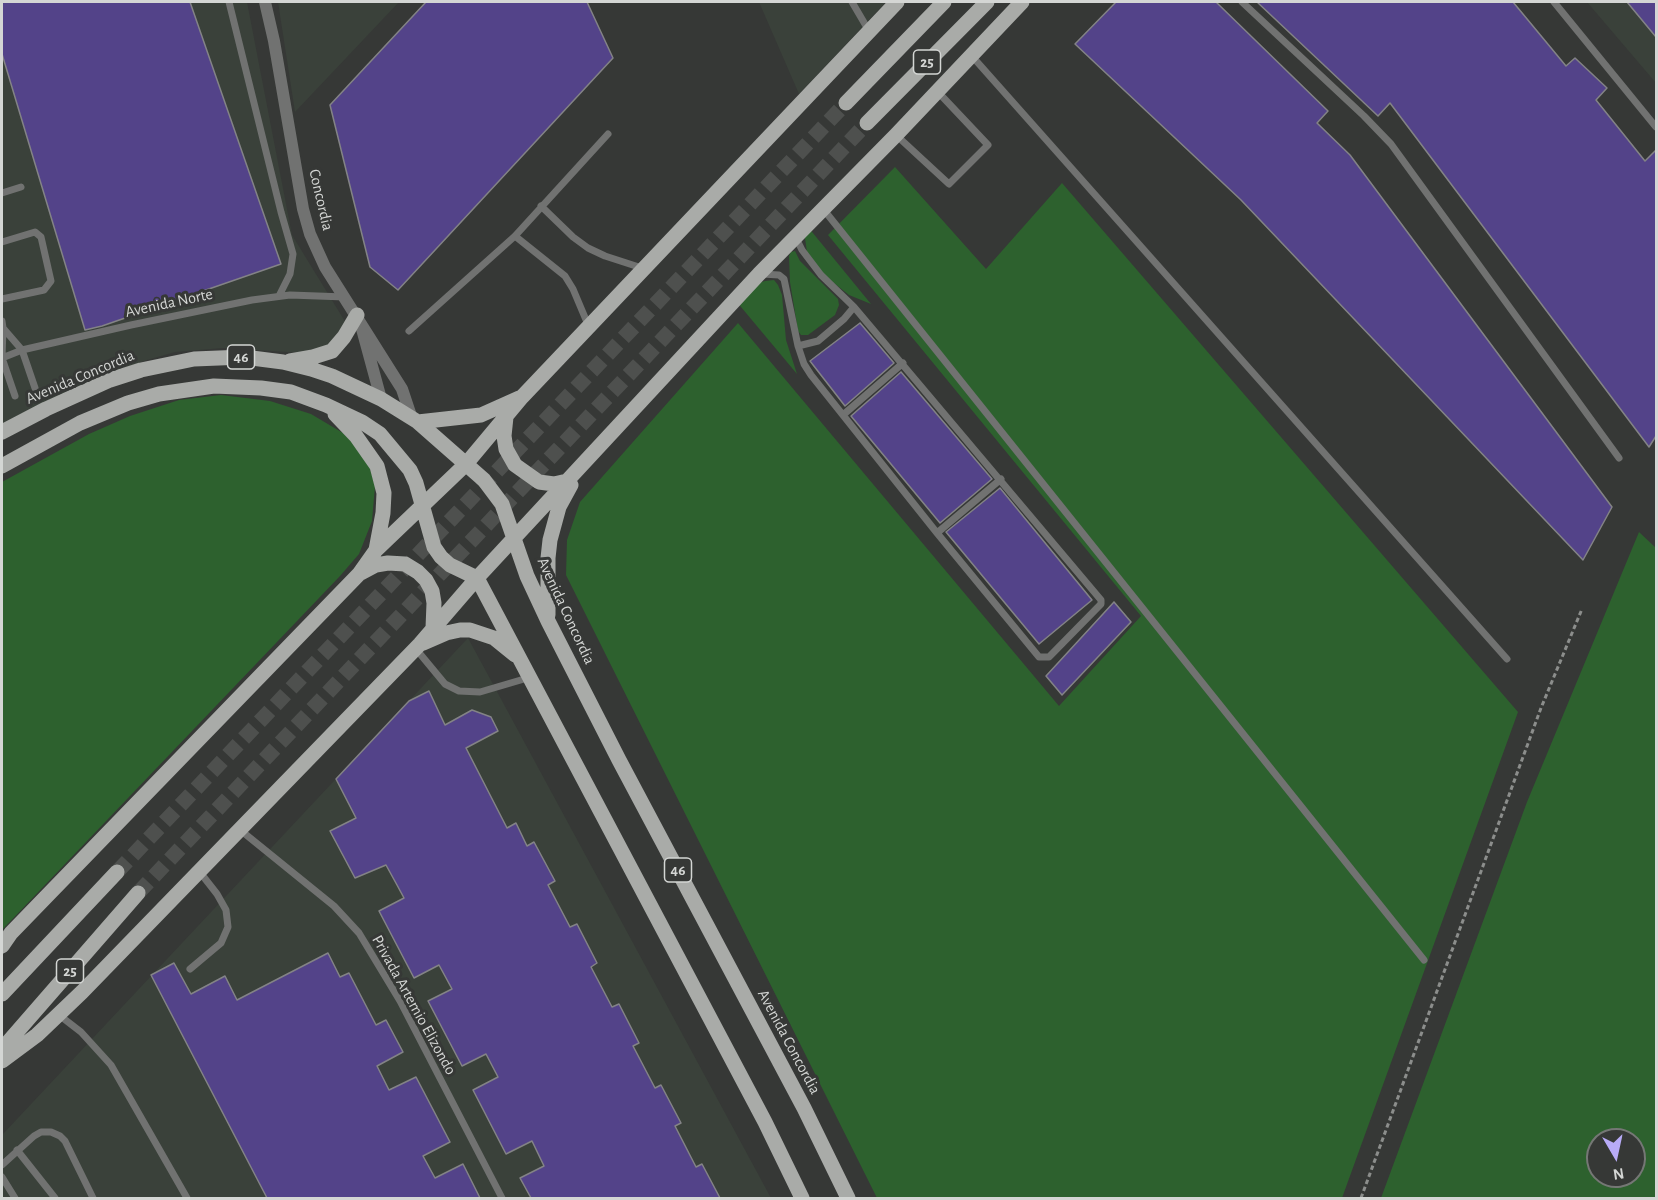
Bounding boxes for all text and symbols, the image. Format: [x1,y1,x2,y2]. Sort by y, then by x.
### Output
road number: 25 [914,50,940,74]
street label: Concordia [305,167,337,233]
street label: Avenida Norte [123,284,215,322]
road number: 46 [228,345,254,369]
street label: Avenida Concordia [23,346,137,408]
street label: Avenida Concordia [533,554,599,668]
road number: 46 [664,858,692,882]
street label: Privada Artemio Elizondo [368,932,460,1078]
road number: 25 [56,959,84,983]
street label: Avenida Concordia [753,986,825,1098]
north arrow [1586,1128,1646,1188]
text: N [1612,1165,1625,1183]

